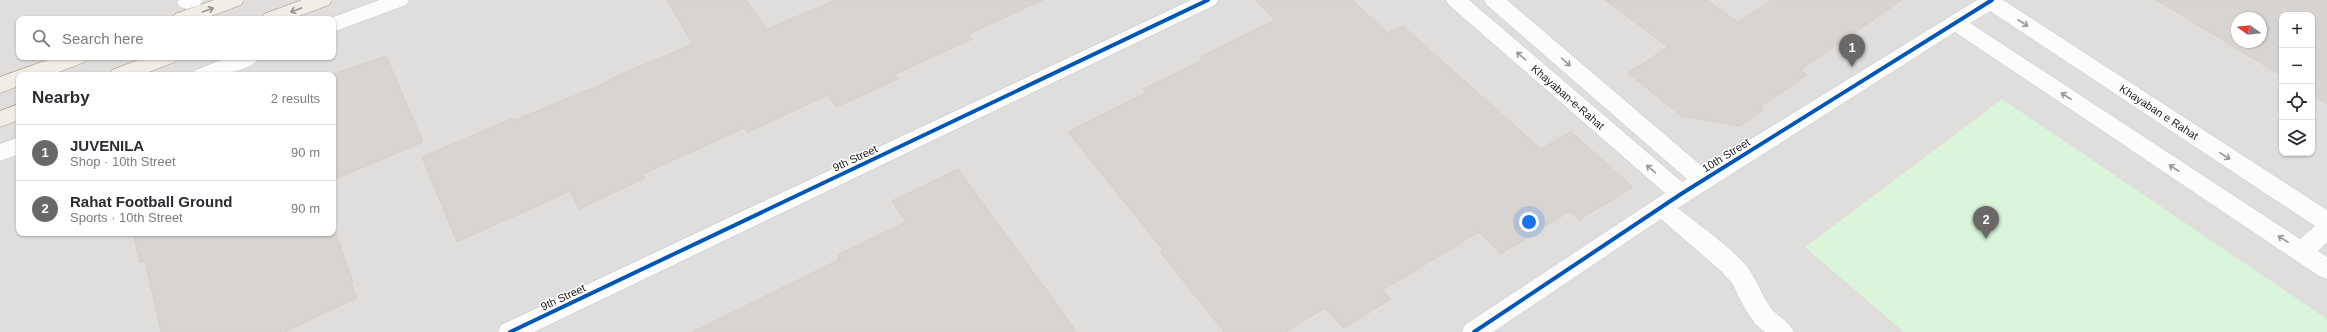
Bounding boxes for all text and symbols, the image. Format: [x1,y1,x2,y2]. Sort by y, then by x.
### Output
one-way arrow [202,5,214,13]
one-way arrow [291,6,303,14]
north arrow [2231,12,2267,48]
map controls [2279,12,2315,156]
button: + [2279,12,2315,48]
search box [16,16,336,60]
one-way arrow [2017,19,2028,27]
icon: search [30,27,52,49]
text: Search here [62,30,144,47]
pin: 1 [1839,34,1865,67]
button: − [2279,48,2315,84]
one-way arrow [1516,52,1526,61]
one-way arrow [1561,57,1571,66]
street label: Khayaban-e-Rahat [1529,62,1607,132]
street label: Khayaban e Rahat [2118,82,2200,142]
button: locate [2279,84,2315,120]
text: Nearby [32,88,90,107]
text: 2 results [271,91,320,106]
one-way arrow [2061,92,2072,100]
button: layers [2279,120,2315,156]
street label: 10th Street [1700,136,1752,174]
text: JUVENILA [70,137,144,154]
street label: 9th Street [831,142,879,174]
text: 1 [41,145,49,160]
text: 90 m [291,145,320,160]
one-way arrow [2219,152,2231,160]
text: Shop · 10th Street [70,154,176,169]
one-way arrow [2169,163,2180,172]
one-way arrow [1646,164,1657,173]
text: Rahat Football Ground [70,193,233,210]
text: 2 [41,201,49,216]
text: 90 m [291,201,320,216]
pin: 2 [1973,206,1999,239]
text: Sports · 10th Street [70,210,183,225]
your location [1519,212,1539,232]
one-way arrow [2278,235,2289,243]
street label: 9th Street [539,281,587,313]

